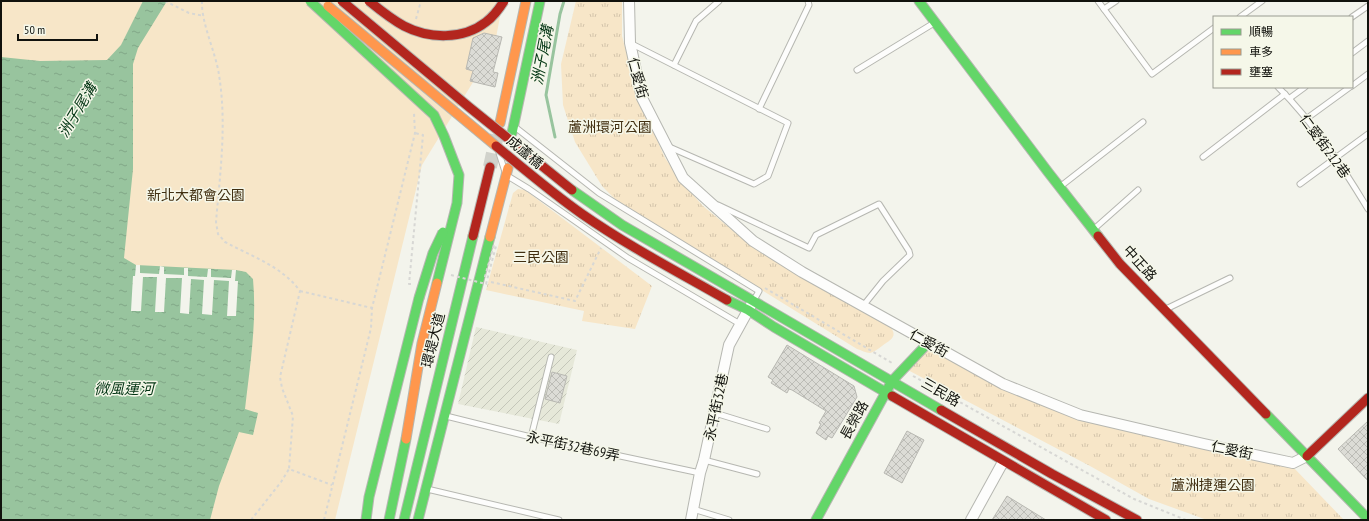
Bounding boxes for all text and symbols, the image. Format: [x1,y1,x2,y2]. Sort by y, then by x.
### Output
scale bar [18,16,97,42]
legend [1213,16,1353,88]
text: 50 m [24,22,45,37]
water label: 洲子尾溝 [527,22,557,86]
text: 順暢 [1249,24,1273,39]
text: 車多 [1249,44,1273,59]
street label: 仁愛街 [624,55,652,101]
text: 壅塞 [1249,64,1273,79]
water label: 洲子尾溝 [53,78,102,141]
street label: 仁愛街212巷 [1296,110,1354,182]
park label: 蘆洲環河公園 [568,118,652,136]
street label: 成蘆橋 [503,132,547,172]
park label: 新北大都會公園 [147,186,245,204]
street label: 中正路 [1119,241,1161,285]
park label: 三民公園 [513,248,569,266]
street label: 環堤大道 [417,311,449,369]
street label: 仁愛街 [906,325,952,361]
street label: 永平街32巷 [700,372,732,442]
street label: 三民路 [918,374,964,410]
water label: 微風運河 [94,379,157,398]
street label: 長榮路 [836,397,872,443]
street label: 永平街32巷69弄 [525,427,621,465]
street label: 仁愛街 [1210,437,1254,463]
park label: 蘆洲捷運公園 [1171,476,1255,494]

